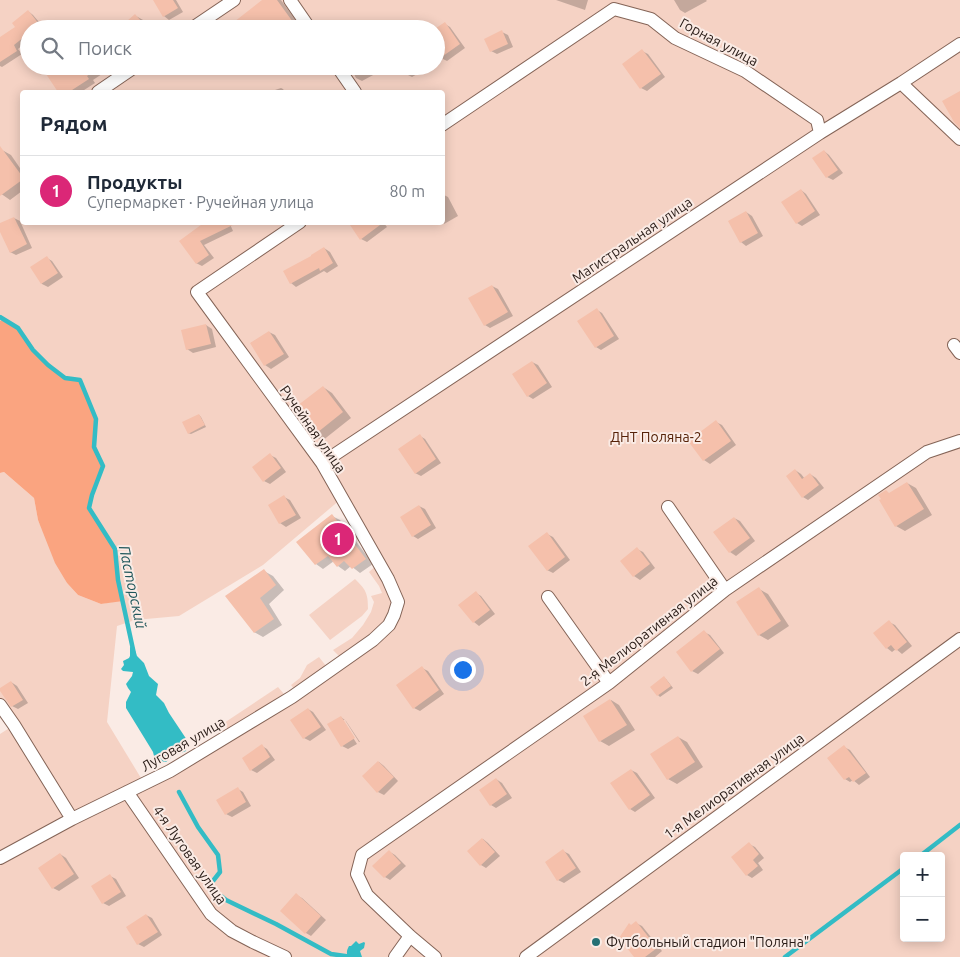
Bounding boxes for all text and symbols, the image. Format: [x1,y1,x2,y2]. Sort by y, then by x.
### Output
street label: Горная улица [677,15,761,69]
search box [20,20,445,75]
icon: search [38,34,66,62]
text: Поиск [78,37,132,59]
text: Рядом [40,111,108,135]
text: Продукты [87,171,182,193]
text: 1 [51,182,61,200]
text: 80 m [389,182,425,200]
text: Супермаркет · Ручейная улица [87,193,314,211]
street label: Магистральная улица [569,194,695,286]
street label: Ручейная улица [277,382,349,476]
park label: ДНТ Поляна-2 [610,429,702,445]
pin: 1 [322,520,354,558]
water label: Пасторский [116,544,150,630]
street label: 2-я Мелиоративная улица [577,573,721,689]
your location [450,657,476,683]
street label: Луговая улица [138,714,228,774]
street label: 1-я Мелиоративная улица [661,730,807,842]
street label: 4-я Луговая улица [150,803,230,907]
map controls [900,852,945,942]
button: + [900,852,945,897]
button: − [900,897,945,942]
place label: Футбольный стадион "Поляна" [606,934,809,950]
marker: Футбольный стадион "Поляна" [590,936,602,948]

